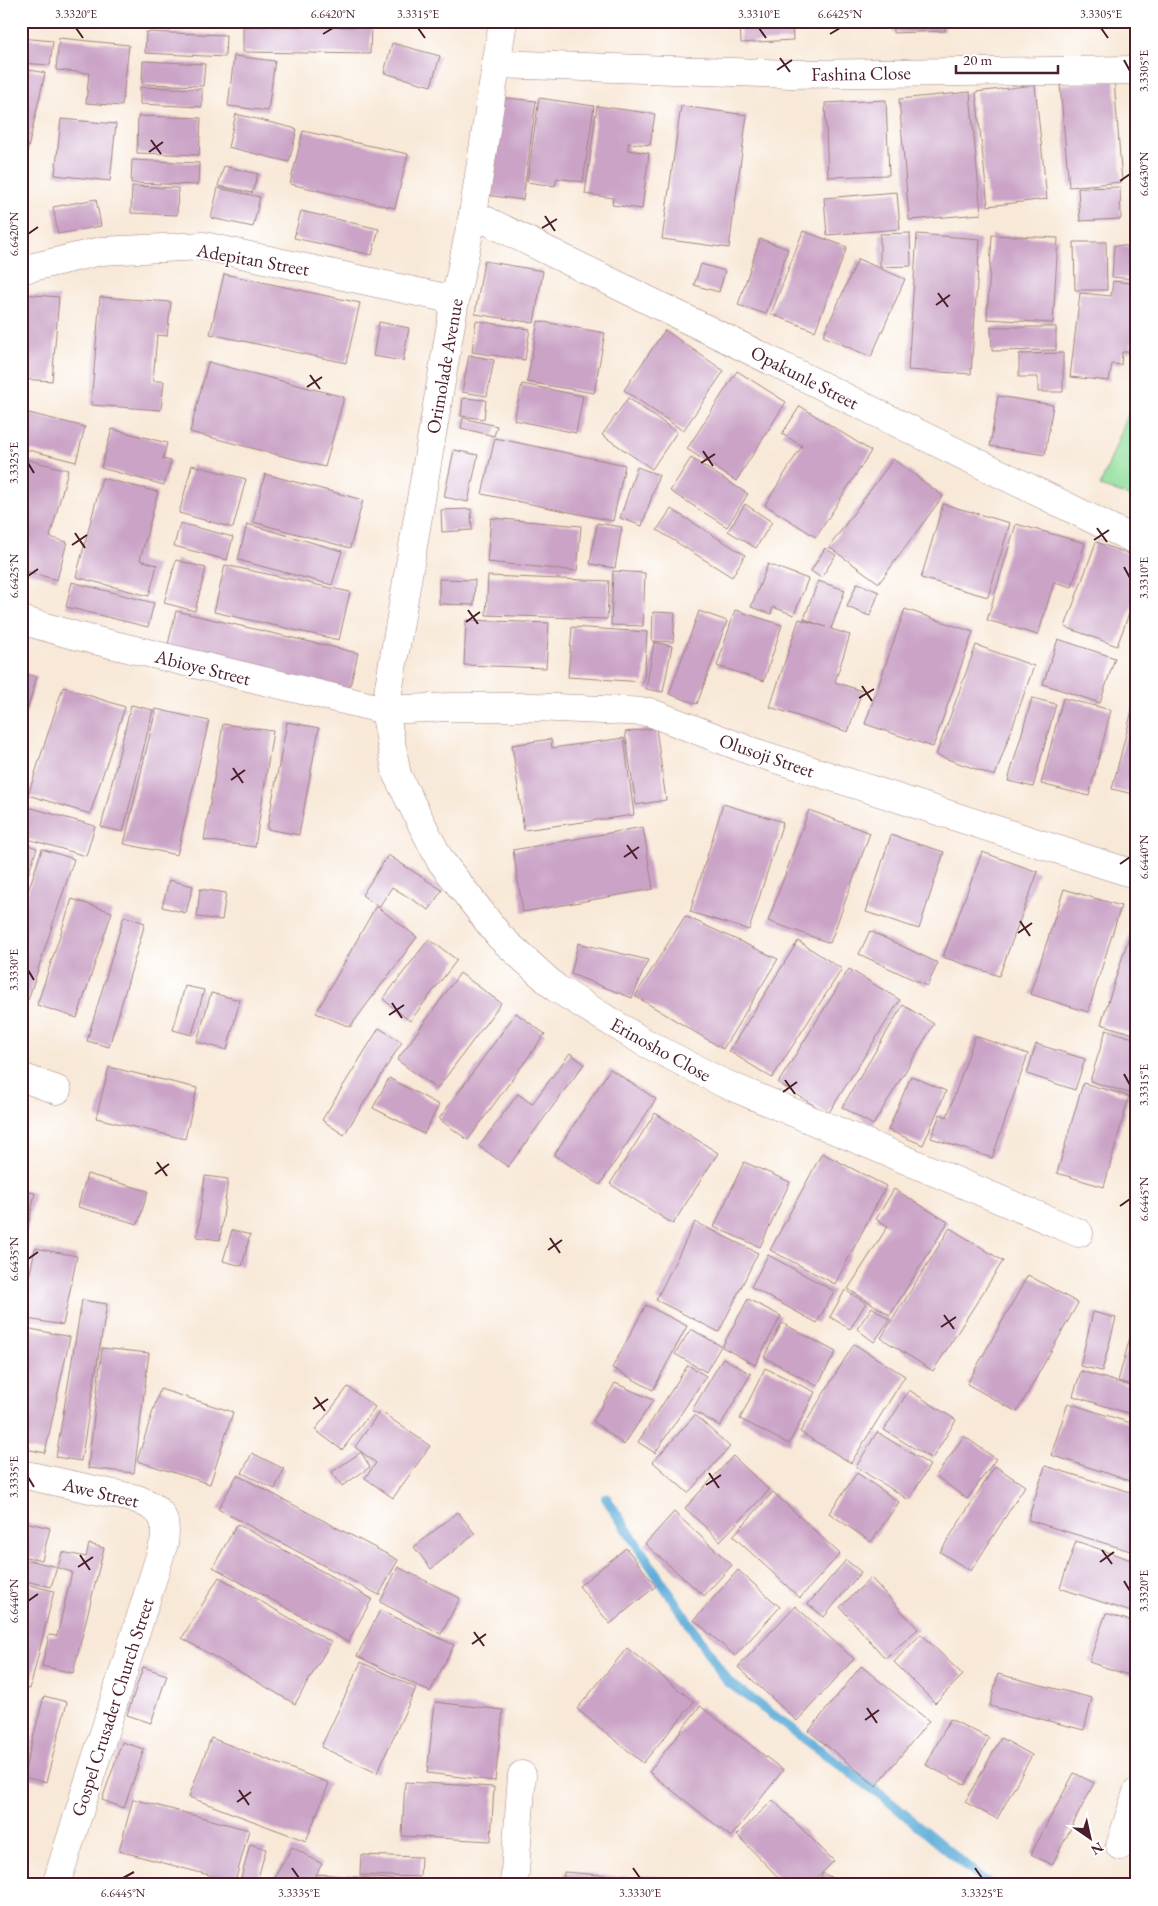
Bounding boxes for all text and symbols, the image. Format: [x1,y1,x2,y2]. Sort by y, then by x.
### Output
text: 3.3320°E [55,6,97,22]
text: 6.6420°N [311,6,356,22]
text: 3.3315°E [397,6,439,22]
text: 3.3310°E [738,6,780,22]
text: 6.6425°N [818,6,863,22]
text: 3.3305°E [1080,6,1122,22]
scale bar [956,42,1058,74]
text: 20 m [963,50,992,69]
text: 3.3305°E [1136,50,1152,92]
street label: Fashina Close [811,60,911,87]
text: 6.6430°N [1136,151,1152,196]
text: 6.6420°N [6,211,22,256]
street label: Adepitan Street [194,237,311,282]
street label: Orimolade Avenue [420,297,469,436]
street label: Opakunle Street [747,340,863,415]
text: 3.3325°E [6,442,22,484]
text: 6.6425°N [6,553,22,598]
text: 3.3310°E [1136,557,1152,599]
street label: Abioye Street [152,643,253,691]
street label: Olusoji Street [716,728,818,783]
text: 6.6440°N [1136,834,1152,879]
text: 3.3330°E [6,949,22,991]
street label: Erinosho Close [606,1012,715,1087]
text: 3.3315°E [1136,1064,1152,1106]
text: 6.6445°N [1136,1176,1152,1221]
text: 6.6435°N [6,1236,22,1281]
text: 3.3335°E [6,1456,22,1498]
street label: Awe Street [59,1471,141,1513]
text: 3.3320°E [1136,1570,1152,1612]
text: 6.6440°N [6,1578,22,1623]
street label: Gospel Crusader Church Street [65,1595,160,1820]
north arrow [1066,1814,1116,1864]
text: N [1087,1838,1107,1860]
text: 6.6445°N [101,1885,146,1901]
text: 3.3335°E [278,1885,320,1901]
text: 3.3330°E [619,1885,661,1901]
text: 3.3325°E [961,1885,1003,1901]

